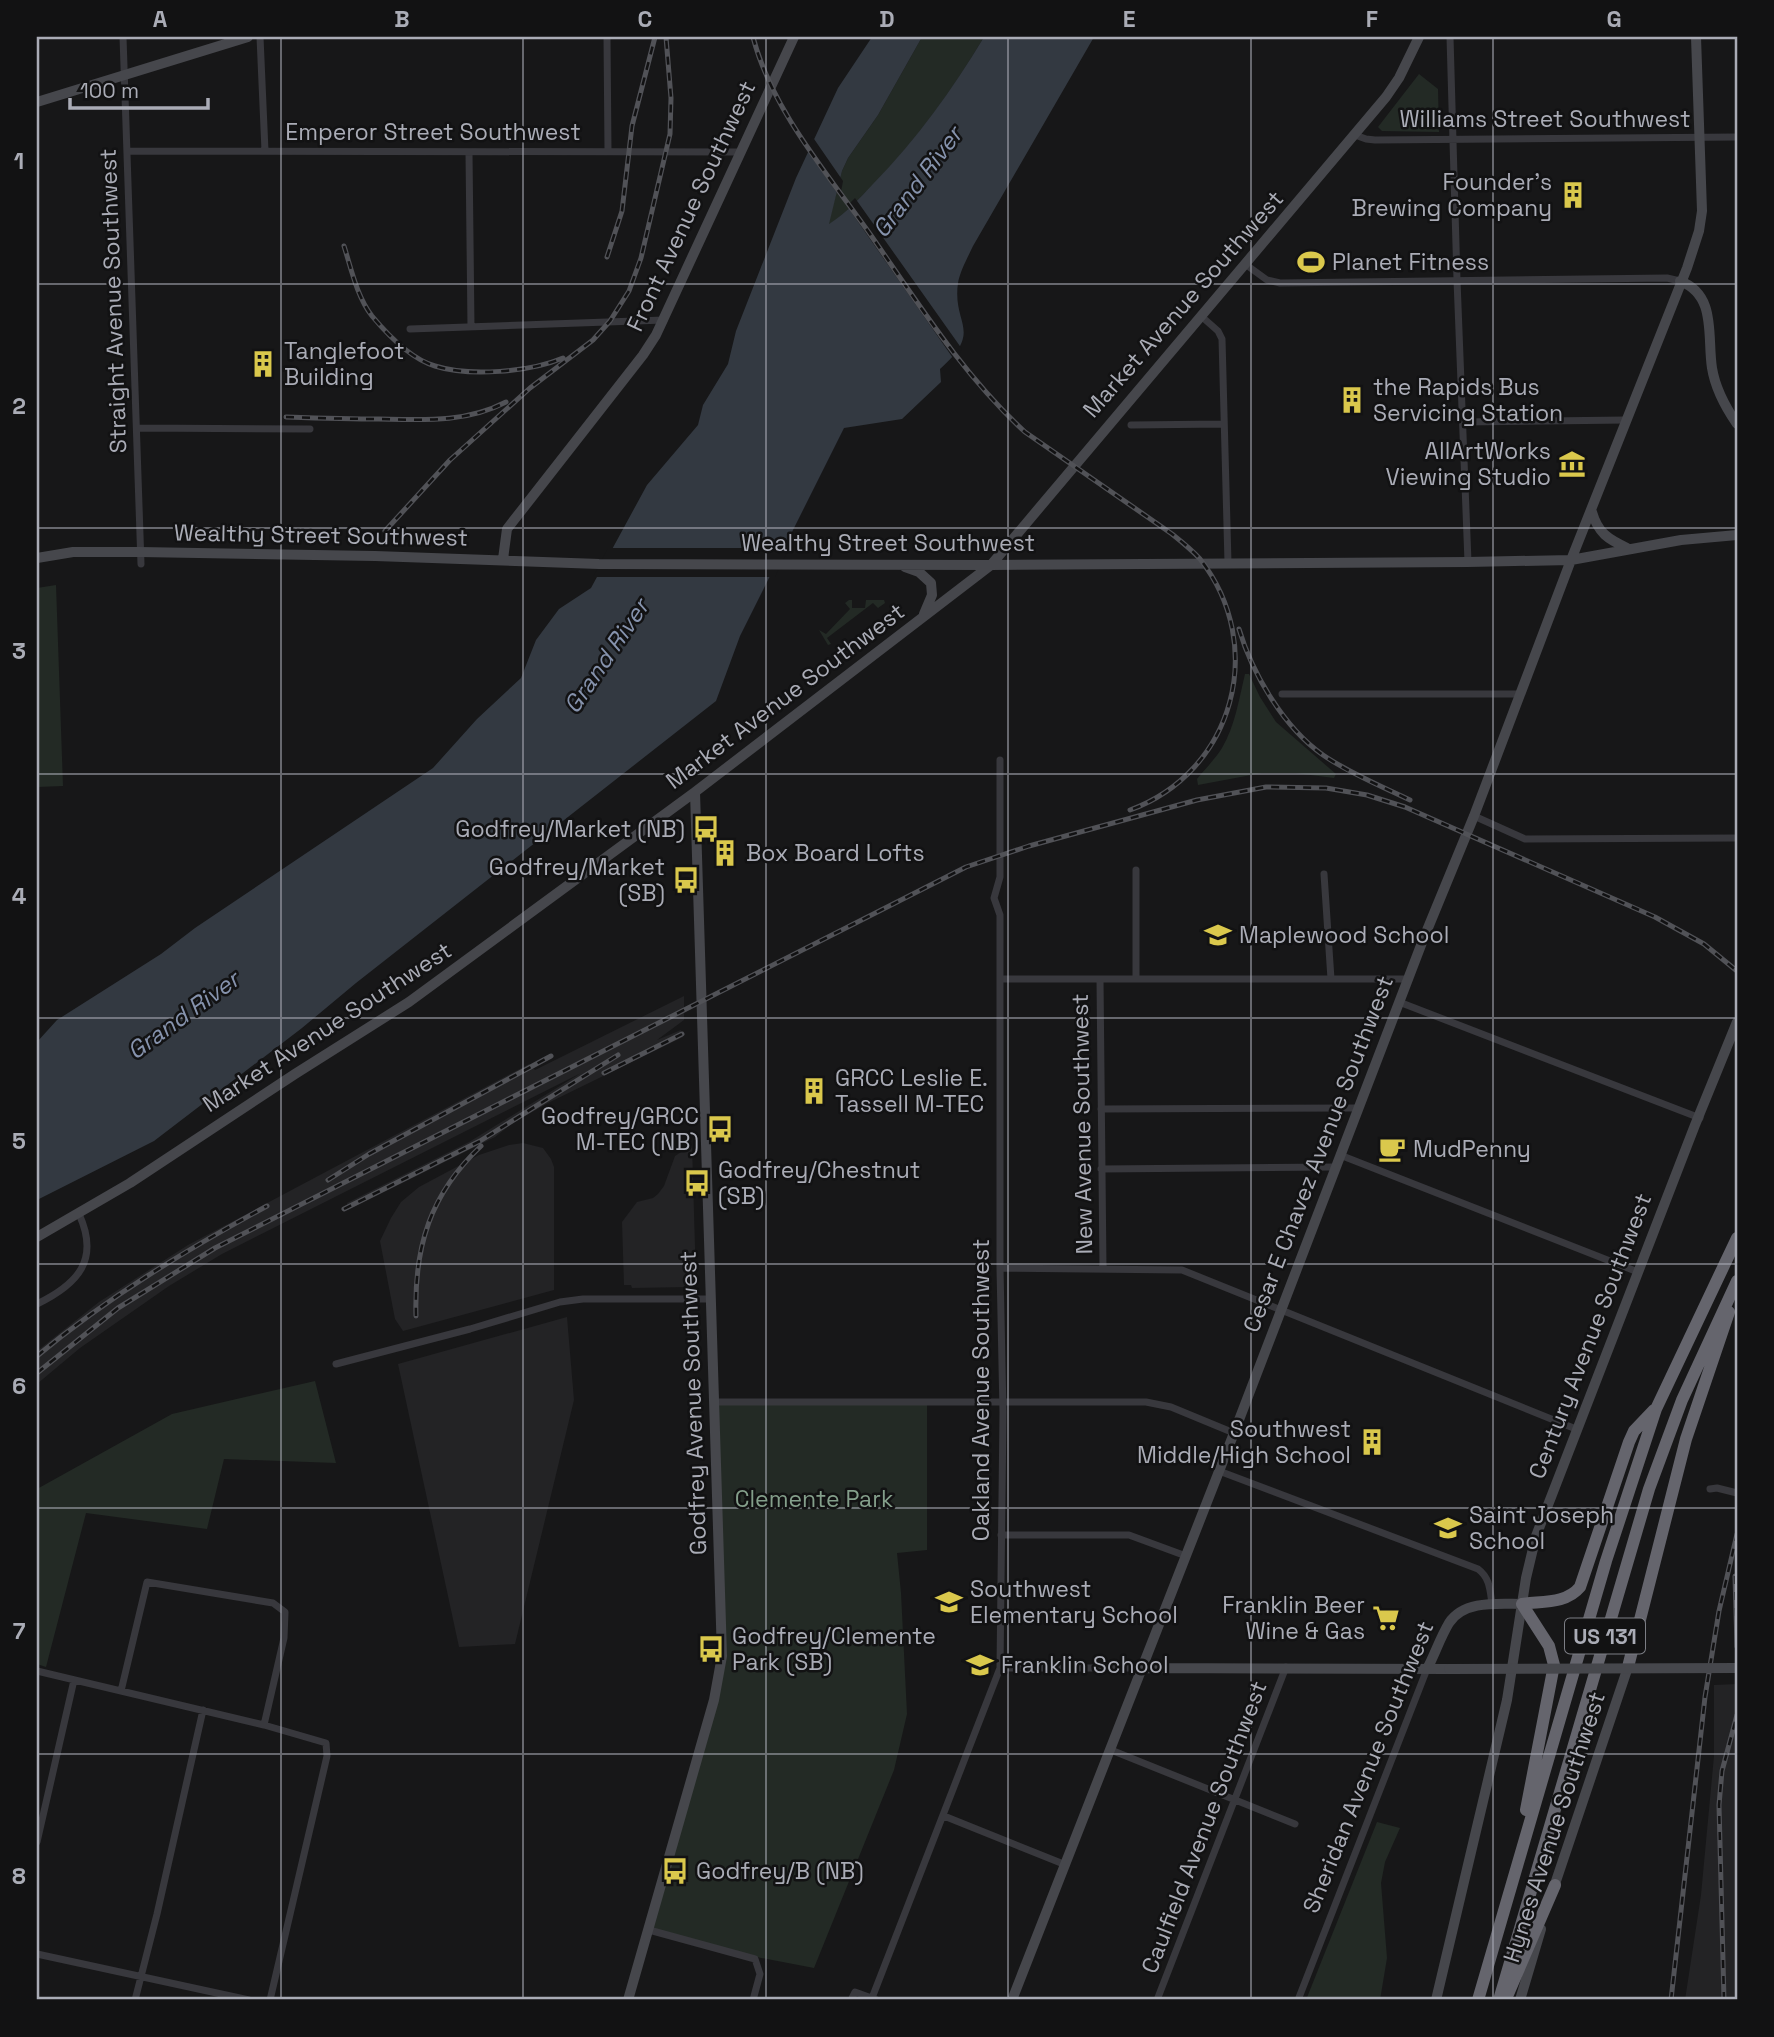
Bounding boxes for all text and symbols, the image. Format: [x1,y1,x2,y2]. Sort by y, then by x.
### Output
text: A [153,4,168,34]
text: B [394,4,410,34]
text: C [638,4,652,34]
text: D [879,4,895,34]
text: E [1123,4,1135,34]
text: F [1366,4,1378,34]
text: G [1606,4,1622,34]
scale bar [70,66,208,110]
street label: Front Avenue Southwest [620,76,762,336]
text: 100 m [80,77,139,104]
street label: Williams Street Southwest [1399,104,1691,134]
street label: Emperor Street Southwest [285,117,581,147]
water label: Grand River [865,118,971,244]
text: 1 [14,146,24,176]
street label: Straight Avenue Southwest [93,148,133,454]
place label: Founder's Brewing Company [1352,167,1552,223]
building icon: Founder's Brewing Company [1558,180,1588,210]
street label: Market Avenue Southwest [1076,184,1290,424]
sports icon: Planet Fitness [1296,247,1326,277]
place label: Planet Fitness [1332,247,1489,277]
place label: Tanglefoot Building [284,336,405,392]
building icon: Tanglefoot Building [248,349,278,379]
place label: the Rapids Bus Servicing Station [1373,372,1563,428]
building icon: the Rapids Bus Servicing Station [1337,385,1367,415]
text: 2 [12,391,26,421]
place label: AllArtWorks Viewing Studio [1386,436,1551,492]
museum icon: AllArtWorks Viewing Studio [1557,449,1587,479]
street label: Wealthy Street Southwest [174,517,468,553]
street label: Wealthy Street Southwest [741,528,1035,558]
water label: Grand River [556,590,657,719]
street label: Market Avenue Southwest [660,596,910,796]
text: 3 [12,636,26,666]
place label: Godfrey/Market (NB) [455,814,685,844]
bus stop icon: Godfrey/Market (NB) [691,814,721,844]
building icon: Box Board Lofts [710,838,740,868]
place label: Box Board Lofts [746,838,925,868]
place label: Godfrey/Market (SB) [489,852,665,908]
bus stop icon: Godfrey/Market (SB) [671,865,701,895]
text: 4 [12,881,27,911]
school or university icon: Maplewood School [1203,920,1233,950]
place label: Maplewood School [1239,920,1449,950]
street label: Market Avenue Southwest [197,935,457,1119]
water label: Grand River [121,962,248,1066]
street label: Cesar E Chavez Avenue Southwest [1236,971,1400,1337]
street label: New Avenue Southwest [1065,993,1099,1255]
place label: GRCC Leslie E. Tassell M-TEC [835,1063,988,1119]
building icon: GRCC Leslie E. Tassell M-TEC [799,1076,829,1106]
place label: Godfrey/GRCC M-TEC (NB) [541,1101,699,1157]
bus stop icon: Godfrey/GRCC M-TEC (NB) [705,1114,735,1144]
text: 5 [12,1126,26,1156]
cafe icon: MudPenny [1377,1134,1407,1164]
place label: MudPenny [1413,1134,1531,1164]
place label: Godfrey/Chestnut (SB) [718,1155,920,1211]
bus stop icon: Godfrey/Chestnut (SB) [682,1168,712,1198]
street label: Century Avenue Southwest [1522,1189,1658,1483]
street label: Oakland Avenue Southwest [966,1239,996,1541]
street label: Godfrey Avenue Southwest [673,1250,713,1556]
text: 6 [12,1371,26,1401]
place label: Southwest Middle/High School [1137,1414,1351,1470]
building icon: Southwest Middle/High School [1357,1427,1387,1457]
park label: Clemente Park [735,1484,893,1514]
place label: Saint Joseph School [1469,1500,1614,1556]
school or university icon: Saint Joseph School [1433,1513,1463,1543]
place label: Southwest Elementary School [970,1574,1178,1630]
school or university icon: Southwest Elementary School [934,1587,964,1617]
place label: Franklin Beer Wine & Gas [1222,1590,1365,1646]
supermarket icon: Franklin Beer Wine & Gas [1371,1603,1401,1633]
text: 7 [13,1616,26,1646]
street label: Sheridan Avenue Southwest [1296,1617,1440,1917]
road number: US 131 [1565,1618,1645,1654]
place label: Godfrey/Clemente Park (SB) [732,1621,936,1677]
bus stop icon: Godfrey/Clemente Park (SB) [696,1634,726,1664]
school or university icon: Franklin School [965,1650,995,1680]
place label: Franklin School [1001,1650,1169,1680]
street label: Caulfield Avenue Southwest [1134,1677,1274,1977]
street label: Hynes Avenue Southwest [1496,1688,1612,1966]
bus stop icon: Godfrey/B (NB) [660,1856,690,1886]
place label: Godfrey/B (NB) [696,1856,864,1886]
text: 8 [12,1861,26,1891]

